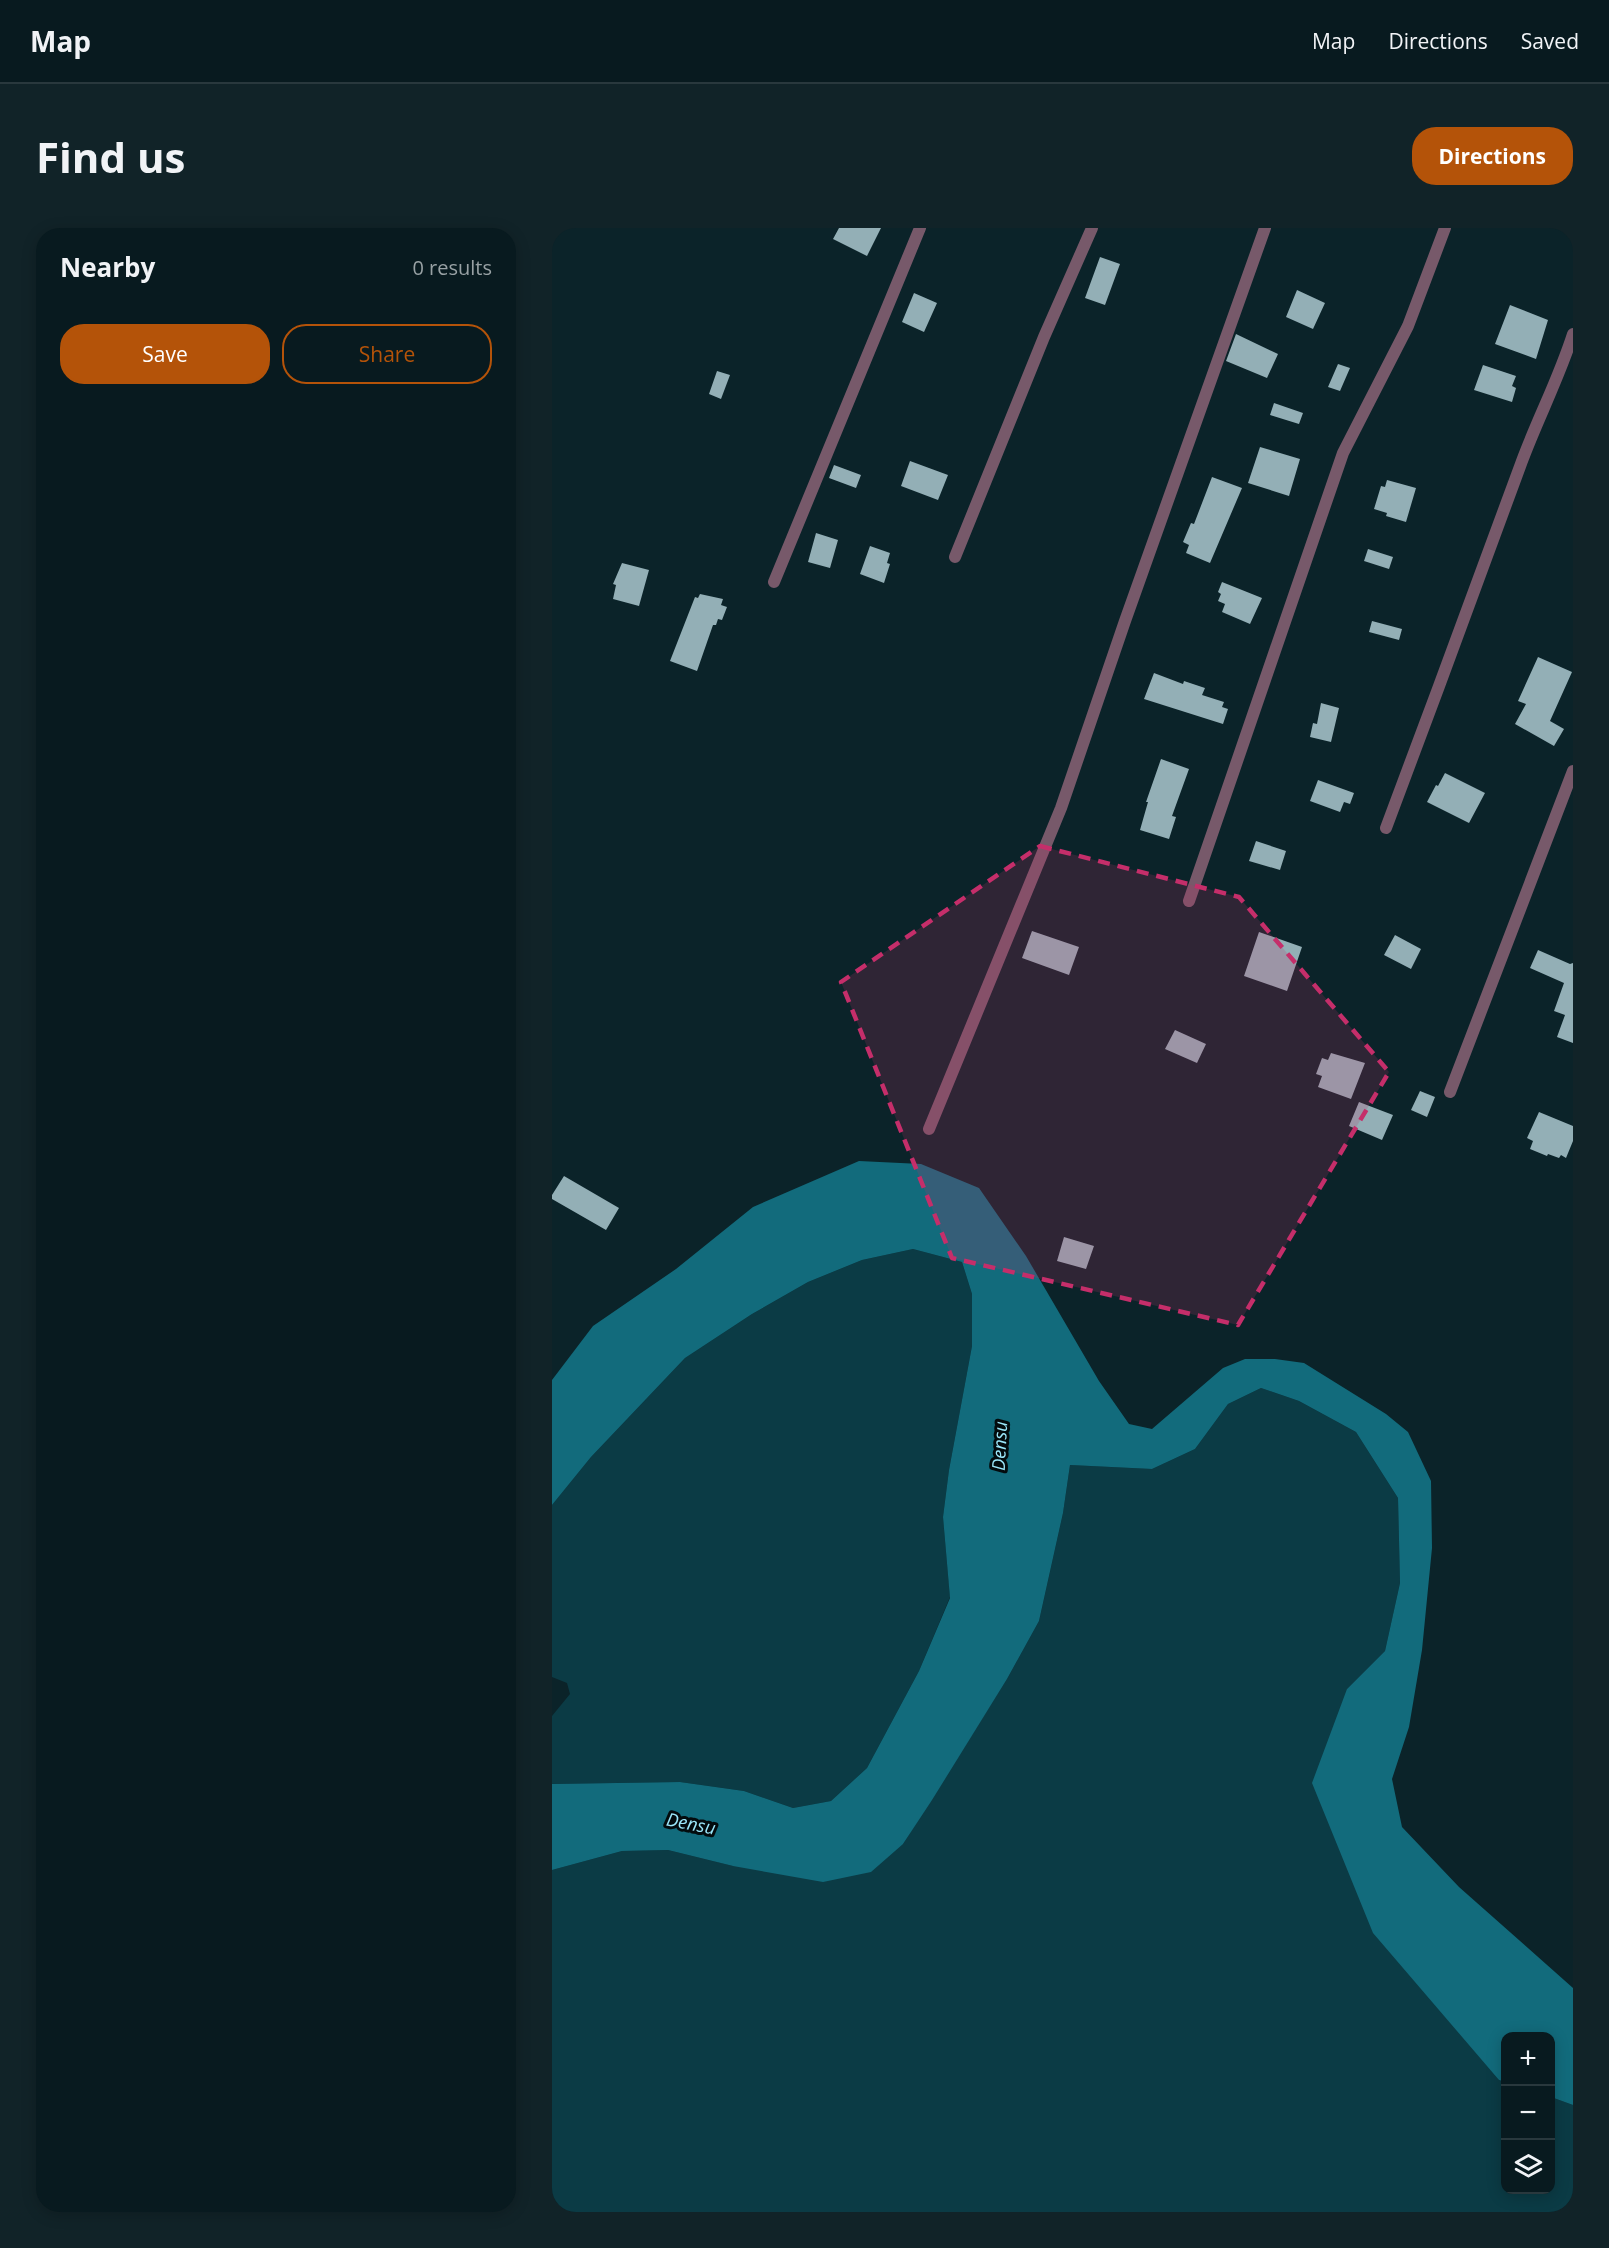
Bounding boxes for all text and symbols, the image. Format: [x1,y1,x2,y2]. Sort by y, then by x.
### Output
text: Map [30,22,91,60]
text: Map [1312,27,1355,55]
text: Directions [1388,27,1488,55]
text: Saved [1521,27,1579,55]
button: Directions [1412,127,1573,185]
text: Find us [36,128,185,185]
text: Nearby [60,249,155,285]
text: 0 results [412,254,492,281]
button: Save [60,324,270,384]
button: Share [282,324,492,384]
water label: Densu [986,1421,1012,1471]
water label: Densu [665,1807,718,1840]
map controls [1501,2032,1555,2194]
button: + [1501,2032,1555,2086]
button: − [1501,2086,1555,2140]
button: layers [1501,2140,1555,2194]

